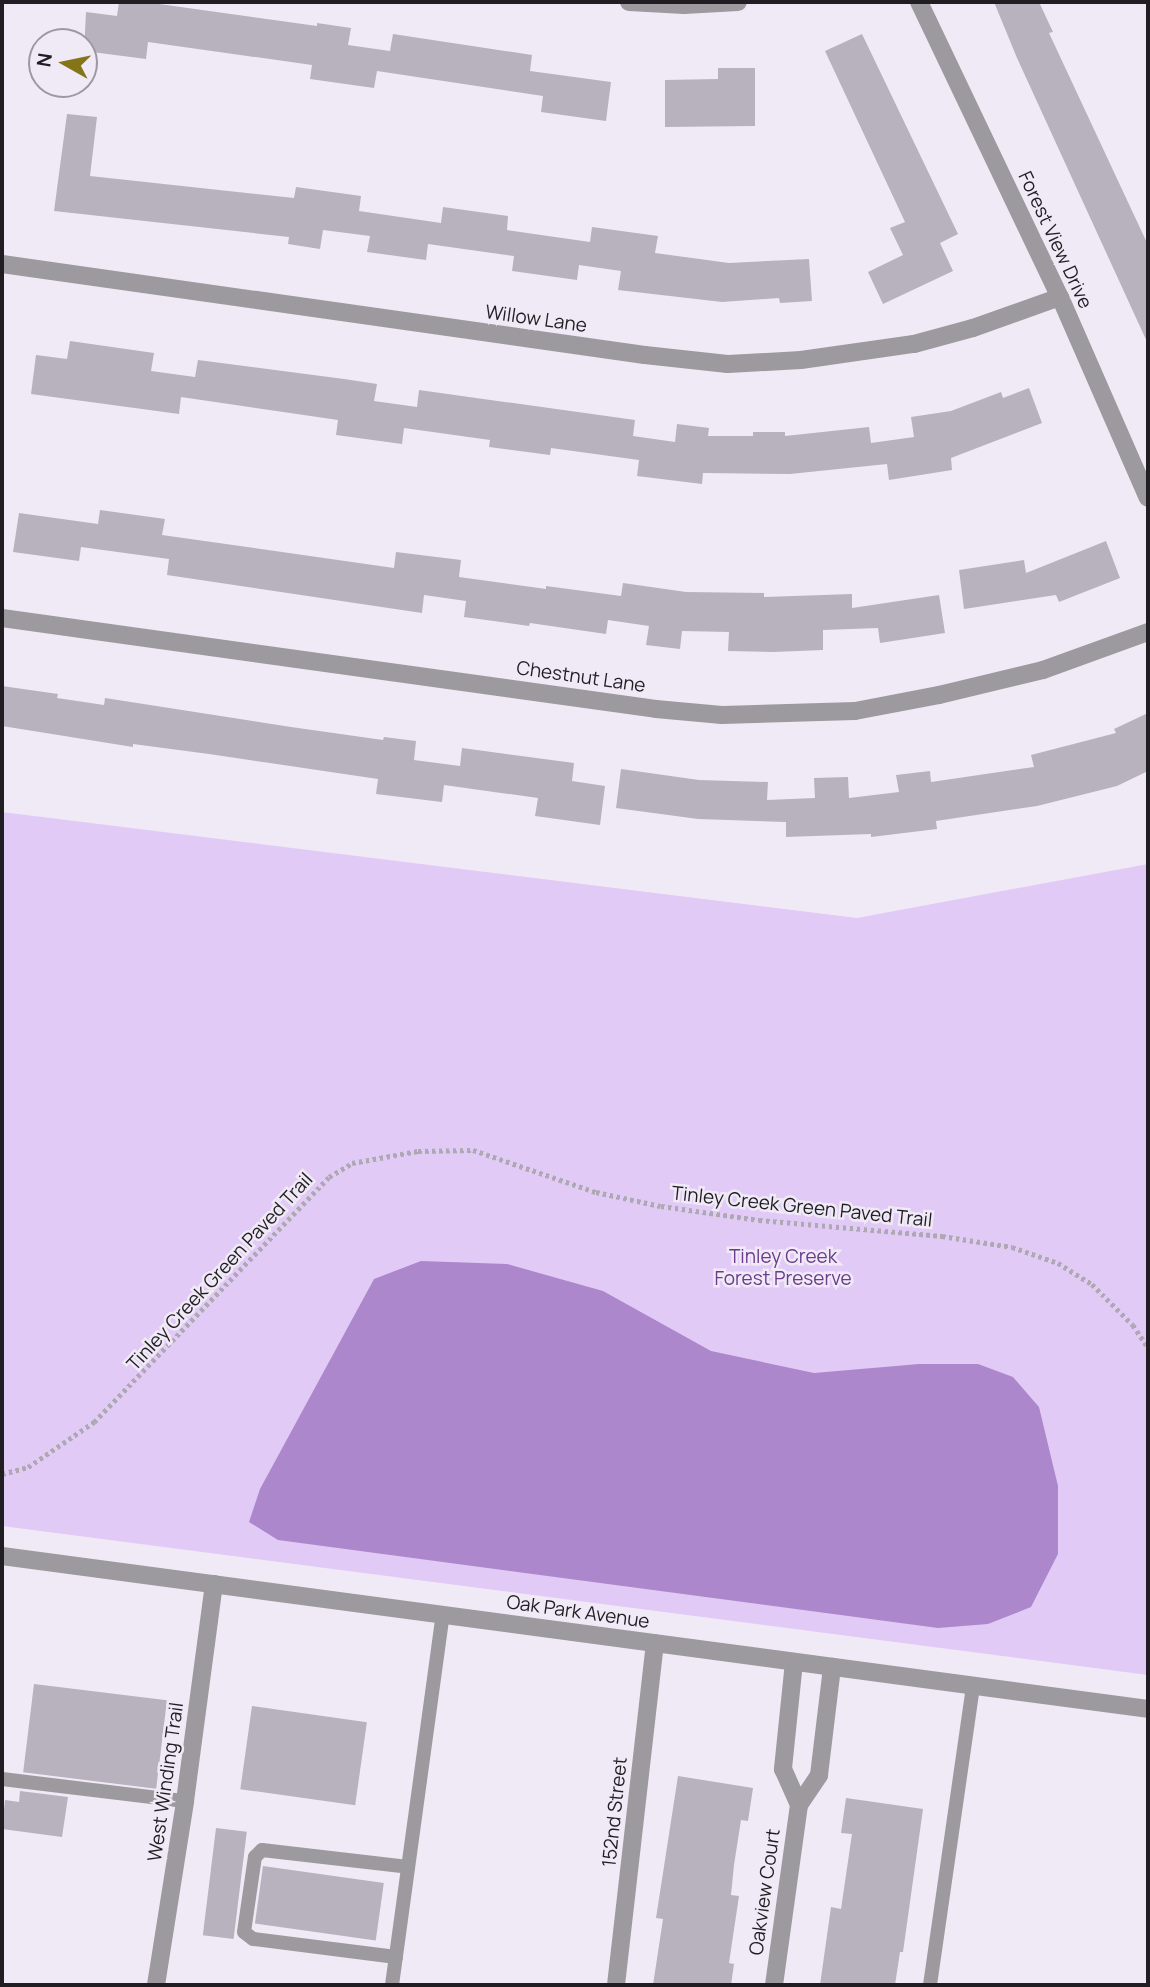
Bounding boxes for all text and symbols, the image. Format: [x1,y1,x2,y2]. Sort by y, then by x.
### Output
north arrow [28,28,98,98]
text: N [30,51,58,69]
street label: Forest View Drive [1013,168,1097,312]
street label: Willow Lane [484,301,588,337]
street label: Chestnut Lane [515,657,647,697]
street label: Tinley Creek Green Paved Trail [122,1168,318,1376]
street label: Tinley Creek Green Paved Trail [671,1182,933,1232]
park label: Tinley Creek Forest Preserve [714,1246,852,1290]
street label: Oak Park Avenue [505,1591,651,1633]
street label: West Winding Trail [144,1701,188,1863]
street label: 152nd Street [598,1756,632,1868]
street label: Oakview Court [745,1827,785,1957]

